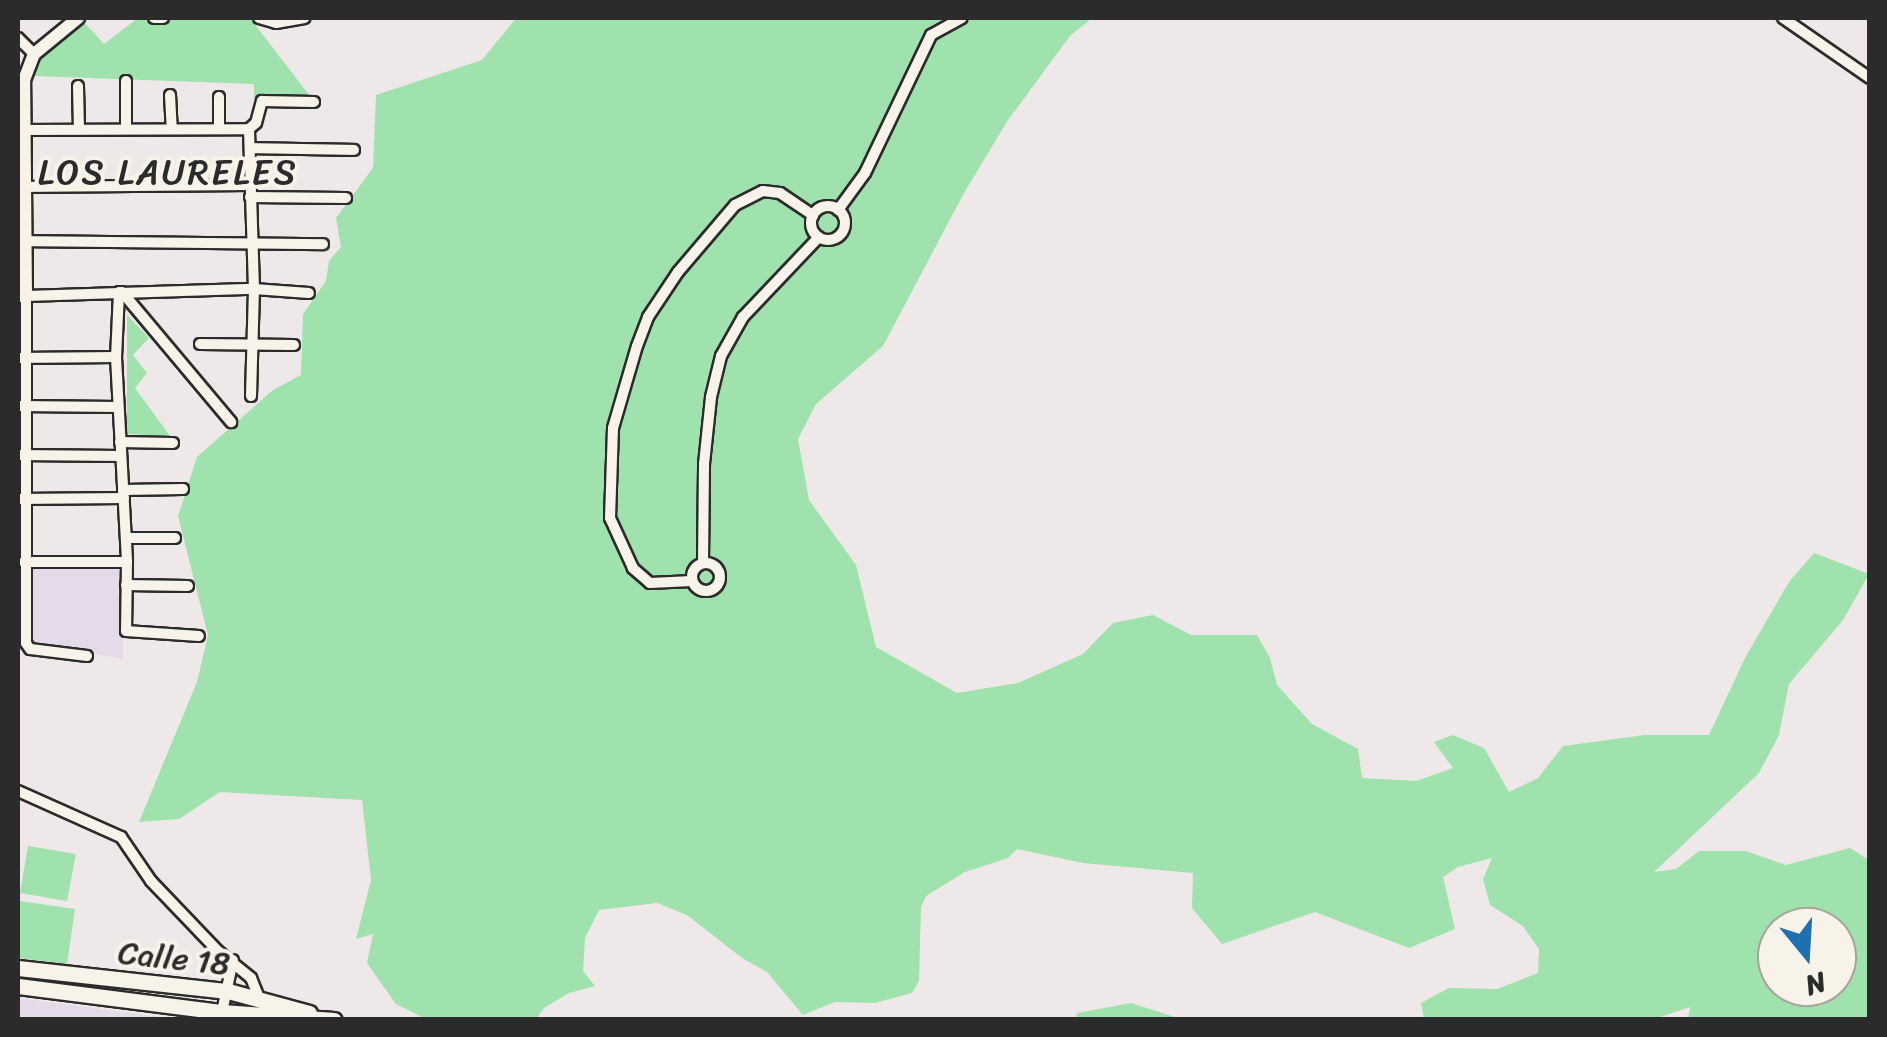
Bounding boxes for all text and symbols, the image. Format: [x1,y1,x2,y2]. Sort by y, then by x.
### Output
district label: LOS LAURELES [38,151,298,193]
north arrow [1757,907,1857,1007]
street label: Calle 18 [116,934,232,984]
text: N [1799,958,1833,1010]

